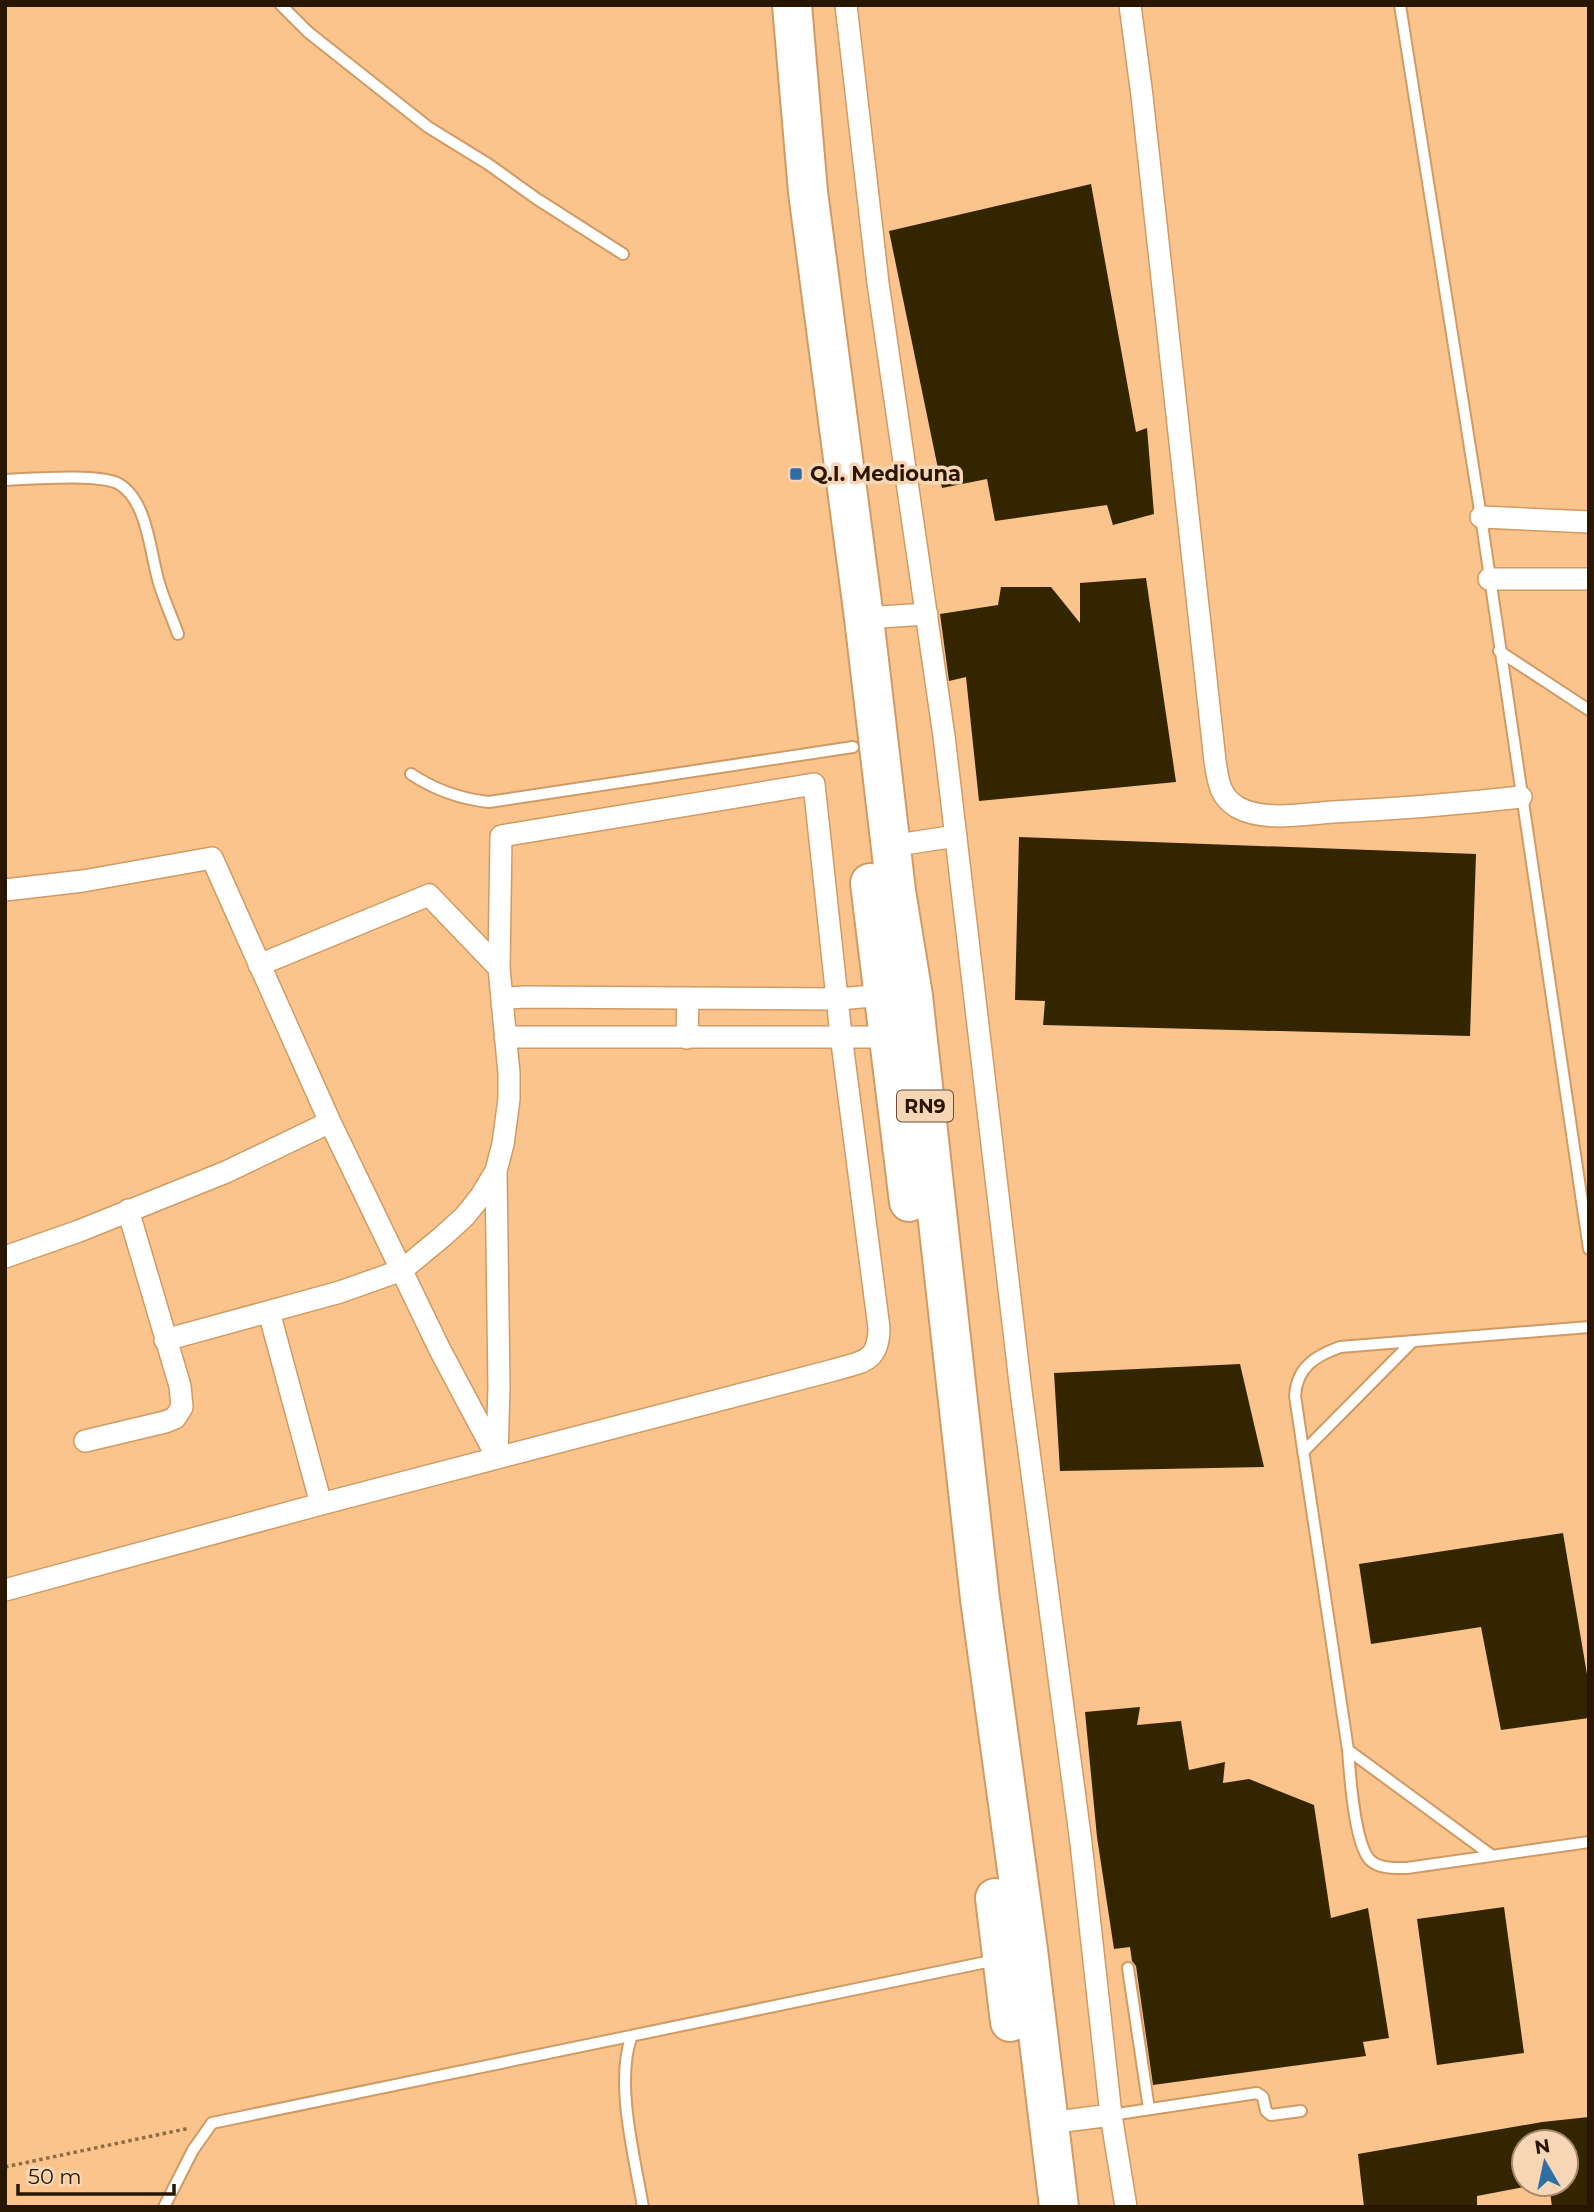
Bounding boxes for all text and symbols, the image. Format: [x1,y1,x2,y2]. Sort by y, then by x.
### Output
place label: Q.I. Mediouna [810,461,961,486]
marker: Q.I. Mediouna [788,466,804,482]
road number: RN9 [897,1090,953,1122]
north arrow [1510,2128,1580,2198]
text: N [1533,2134,1552,2159]
scale bar [18,2152,173,2196]
text: 50 m [28,2164,82,2189]

